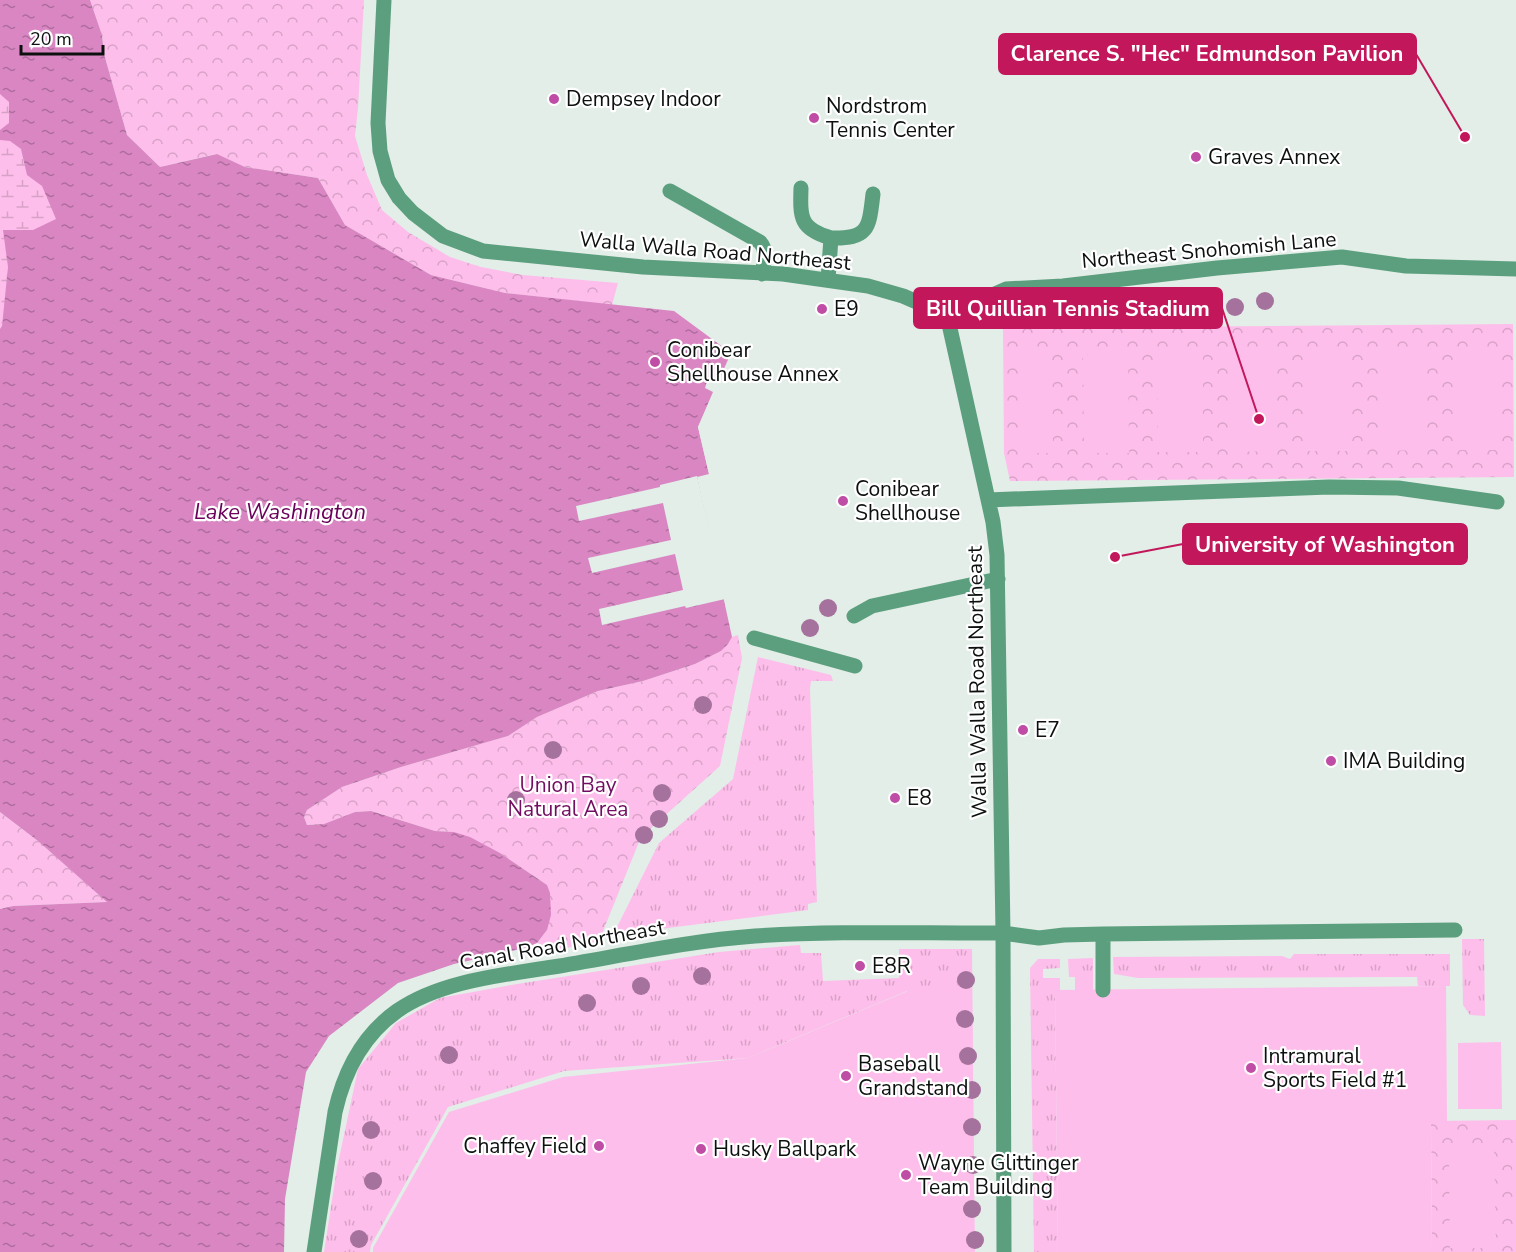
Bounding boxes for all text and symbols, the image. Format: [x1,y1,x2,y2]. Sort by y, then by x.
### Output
scale bar [21,18,104,56]
text: 20 m [30,27,72,51]
callout: Clarence S. "Hec" Edmundson Pavilion [999,34,1416,74]
text: Clarence S. "Hec" Edmundson Pavilion [1011,39,1403,69]
place label: Dempsey Indoor [566,85,721,113]
marker: Dempsey Indoor [547,92,561,106]
place label: Nordstrom Tennis Center [826,92,955,144]
marker: Nordstrom Tennis Center [807,111,821,125]
place label: Graves Annex [1208,143,1340,171]
marker: Graves Annex [1189,150,1203,164]
street label: Walla Walla Road Northeast [578,225,853,277]
street label: Northeast Snohomish Lane [1080,225,1338,275]
callout: Bill Quillian Tennis Stadium [914,288,1222,328]
text: Bill Quillian Tennis Stadium [926,294,1210,324]
place label: E9 [834,295,859,323]
marker: E9 [815,302,829,316]
place label: Conibear Shellhouse Annex [667,336,839,388]
marker: Conibear Shellhouse Annex [648,355,662,369]
place label: Conibear Shellhouse [855,475,960,527]
marker: Conibear Shellhouse [836,494,850,508]
water label: Lake Washington [194,497,366,527]
callout: University of Washington [1183,524,1467,564]
text: University of Washington [1195,530,1455,560]
street label: Walla Walla Road Northeast [961,545,993,818]
place label: E7 [1035,716,1060,744]
marker: E7 [1016,723,1030,737]
place label: IMA Building [1343,747,1465,775]
marker: IMA Building [1324,754,1338,768]
park label: Union Bay Natural Area [508,771,628,823]
place label: E8 [907,784,932,812]
marker: E8 [888,791,902,805]
street label: Canal Road Northeast [457,913,668,977]
place label: E8R [872,952,911,980]
marker: E8R [853,959,867,973]
place label: Intramural Sports Field #1 [1263,1042,1407,1094]
place label: Baseball Grandstand [858,1050,969,1102]
marker: Intramural Sports Field #1 [1244,1061,1258,1075]
marker: Baseball Grandstand [839,1069,853,1083]
place label: Chaffey Field [463,1132,587,1160]
place label: Husky Ballpark [713,1135,857,1163]
marker: Chaffey Field [592,1139,606,1153]
marker: Husky Ballpark [694,1142,708,1156]
place label: Wayne Glittinger Team Building [918,1149,1079,1201]
marker: Wayne Glittinger Team Building [899,1168,913,1182]

